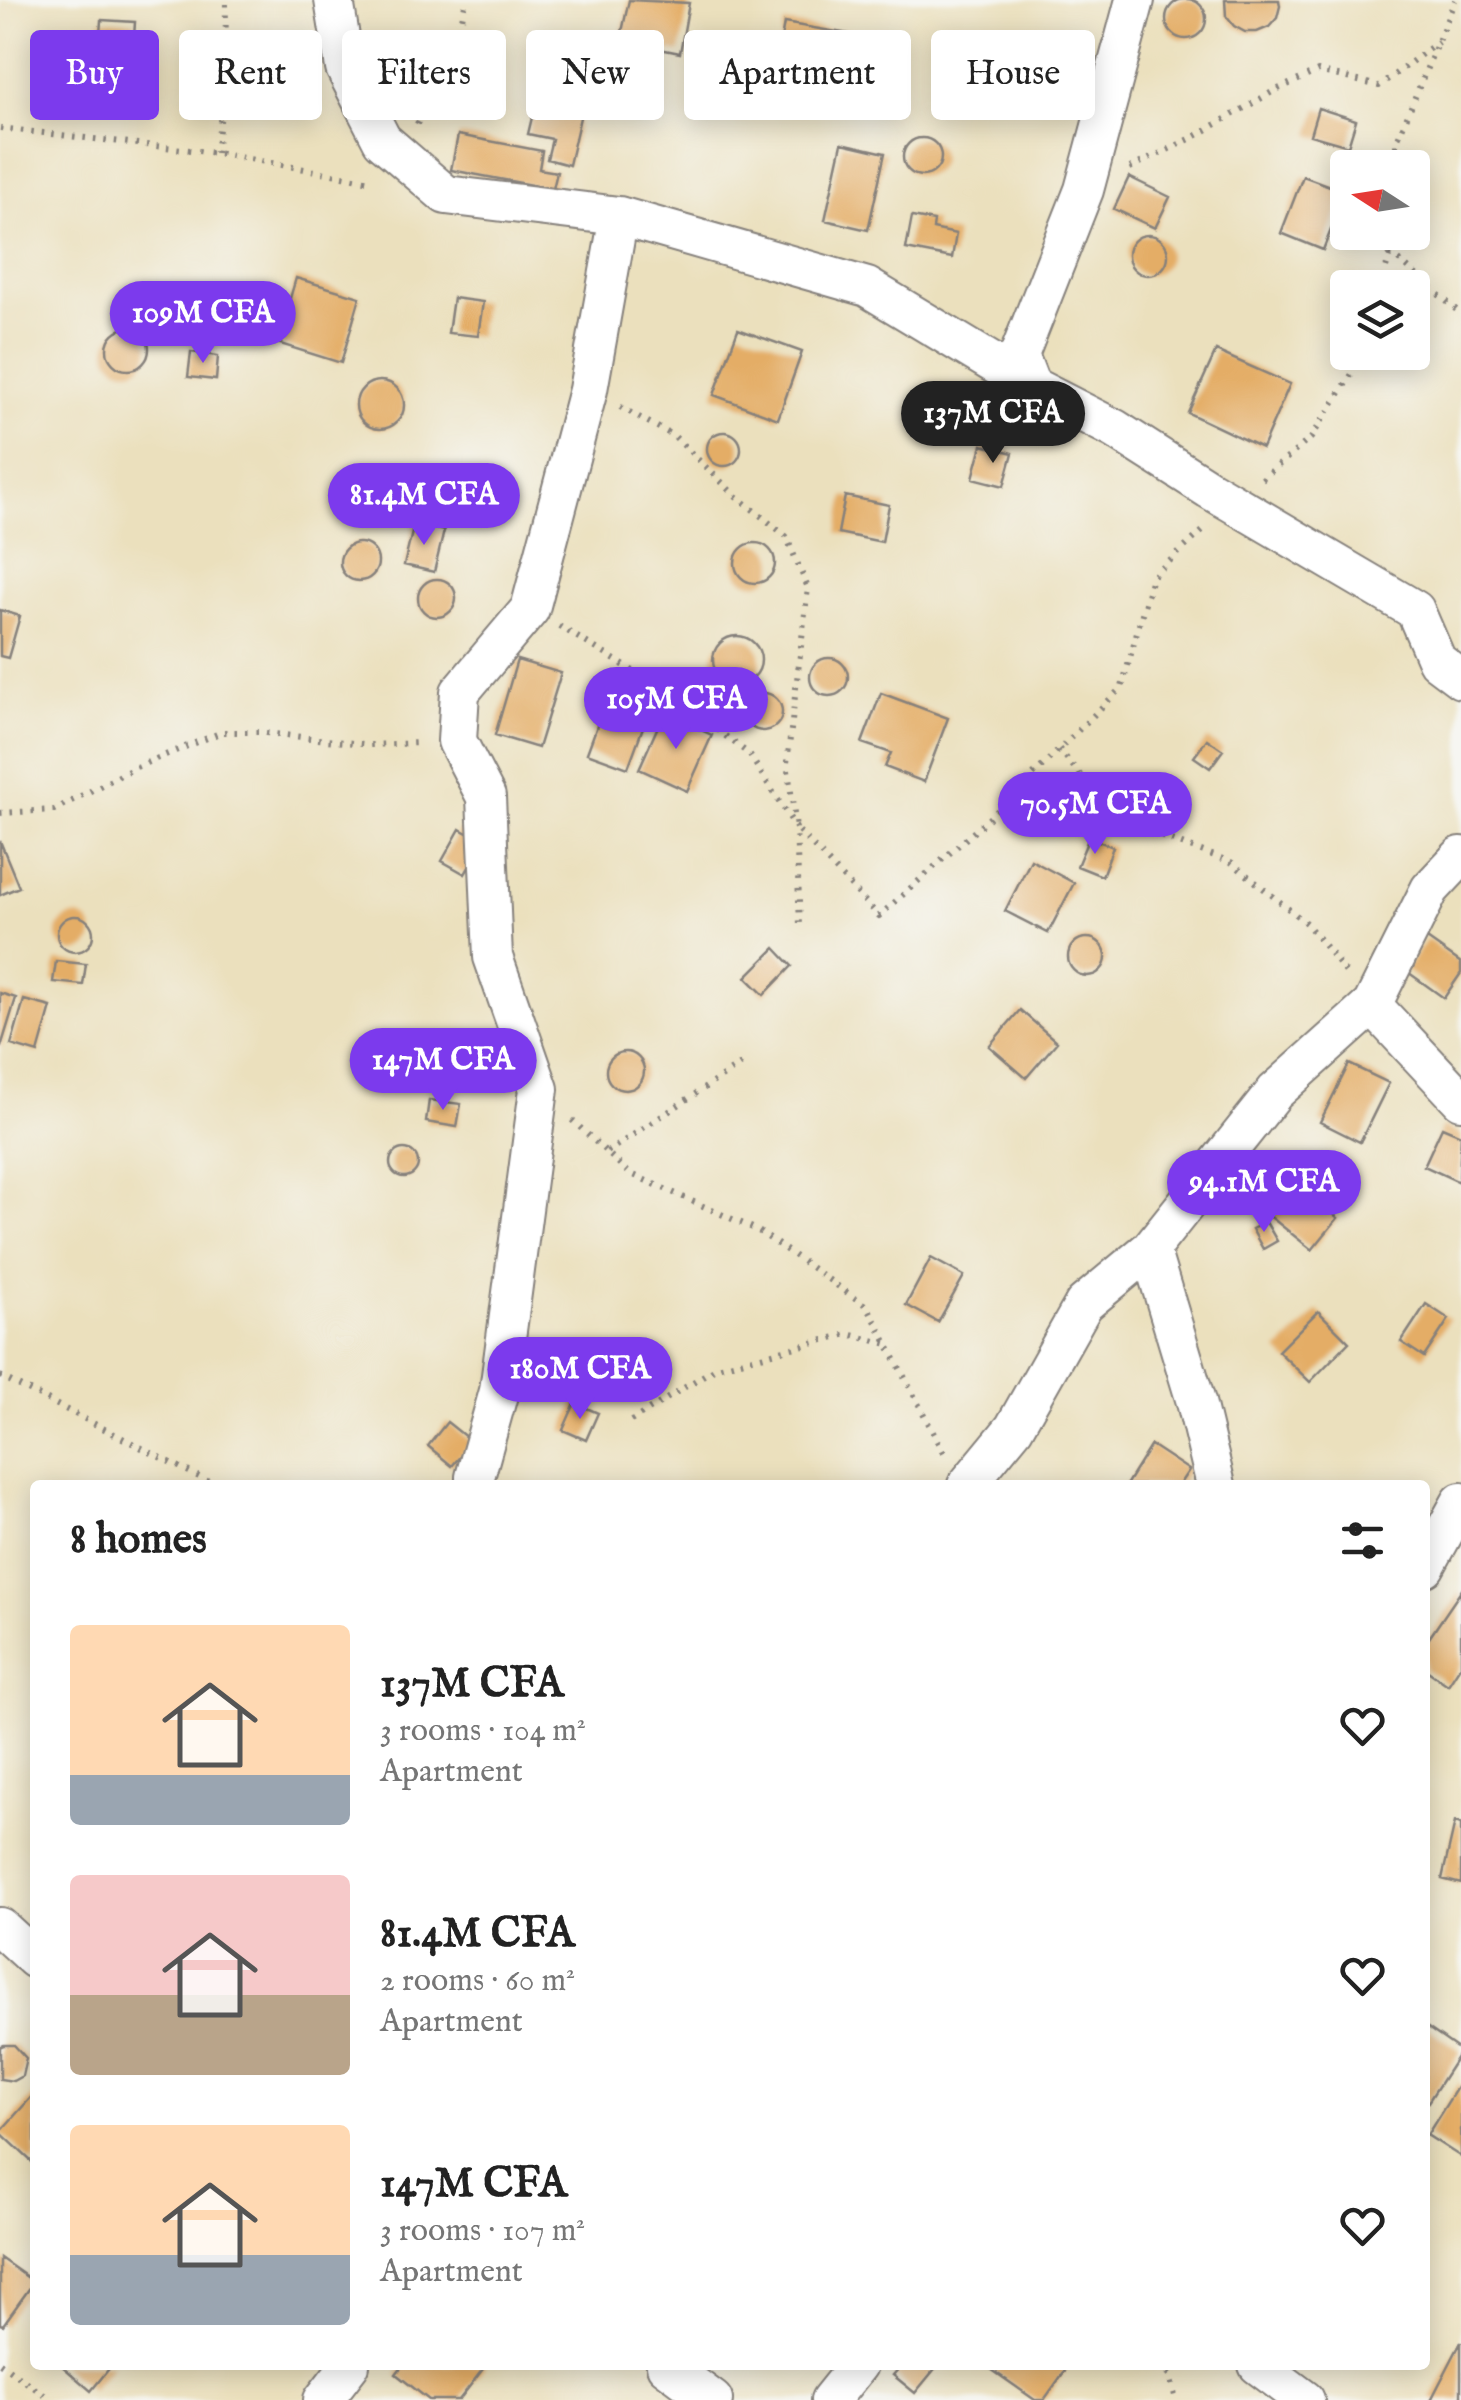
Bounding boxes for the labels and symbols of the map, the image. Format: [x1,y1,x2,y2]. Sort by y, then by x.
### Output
north arrow [1330,150,1430,250]
pin: 109M CFA [100,281,306,366]
pin: 137M CFA [890,381,1096,466]
pin: 81.4M CFA [310,463,538,548]
pin: 105M CFA [573,667,779,752]
pin: 70.5M CFA [981,772,1209,857]
pin: 147M CFA [340,1028,546,1113]
pin: 94.1M CFA [1150,1150,1378,1235]
pin: 180M CFA [477,1337,683,1422]

